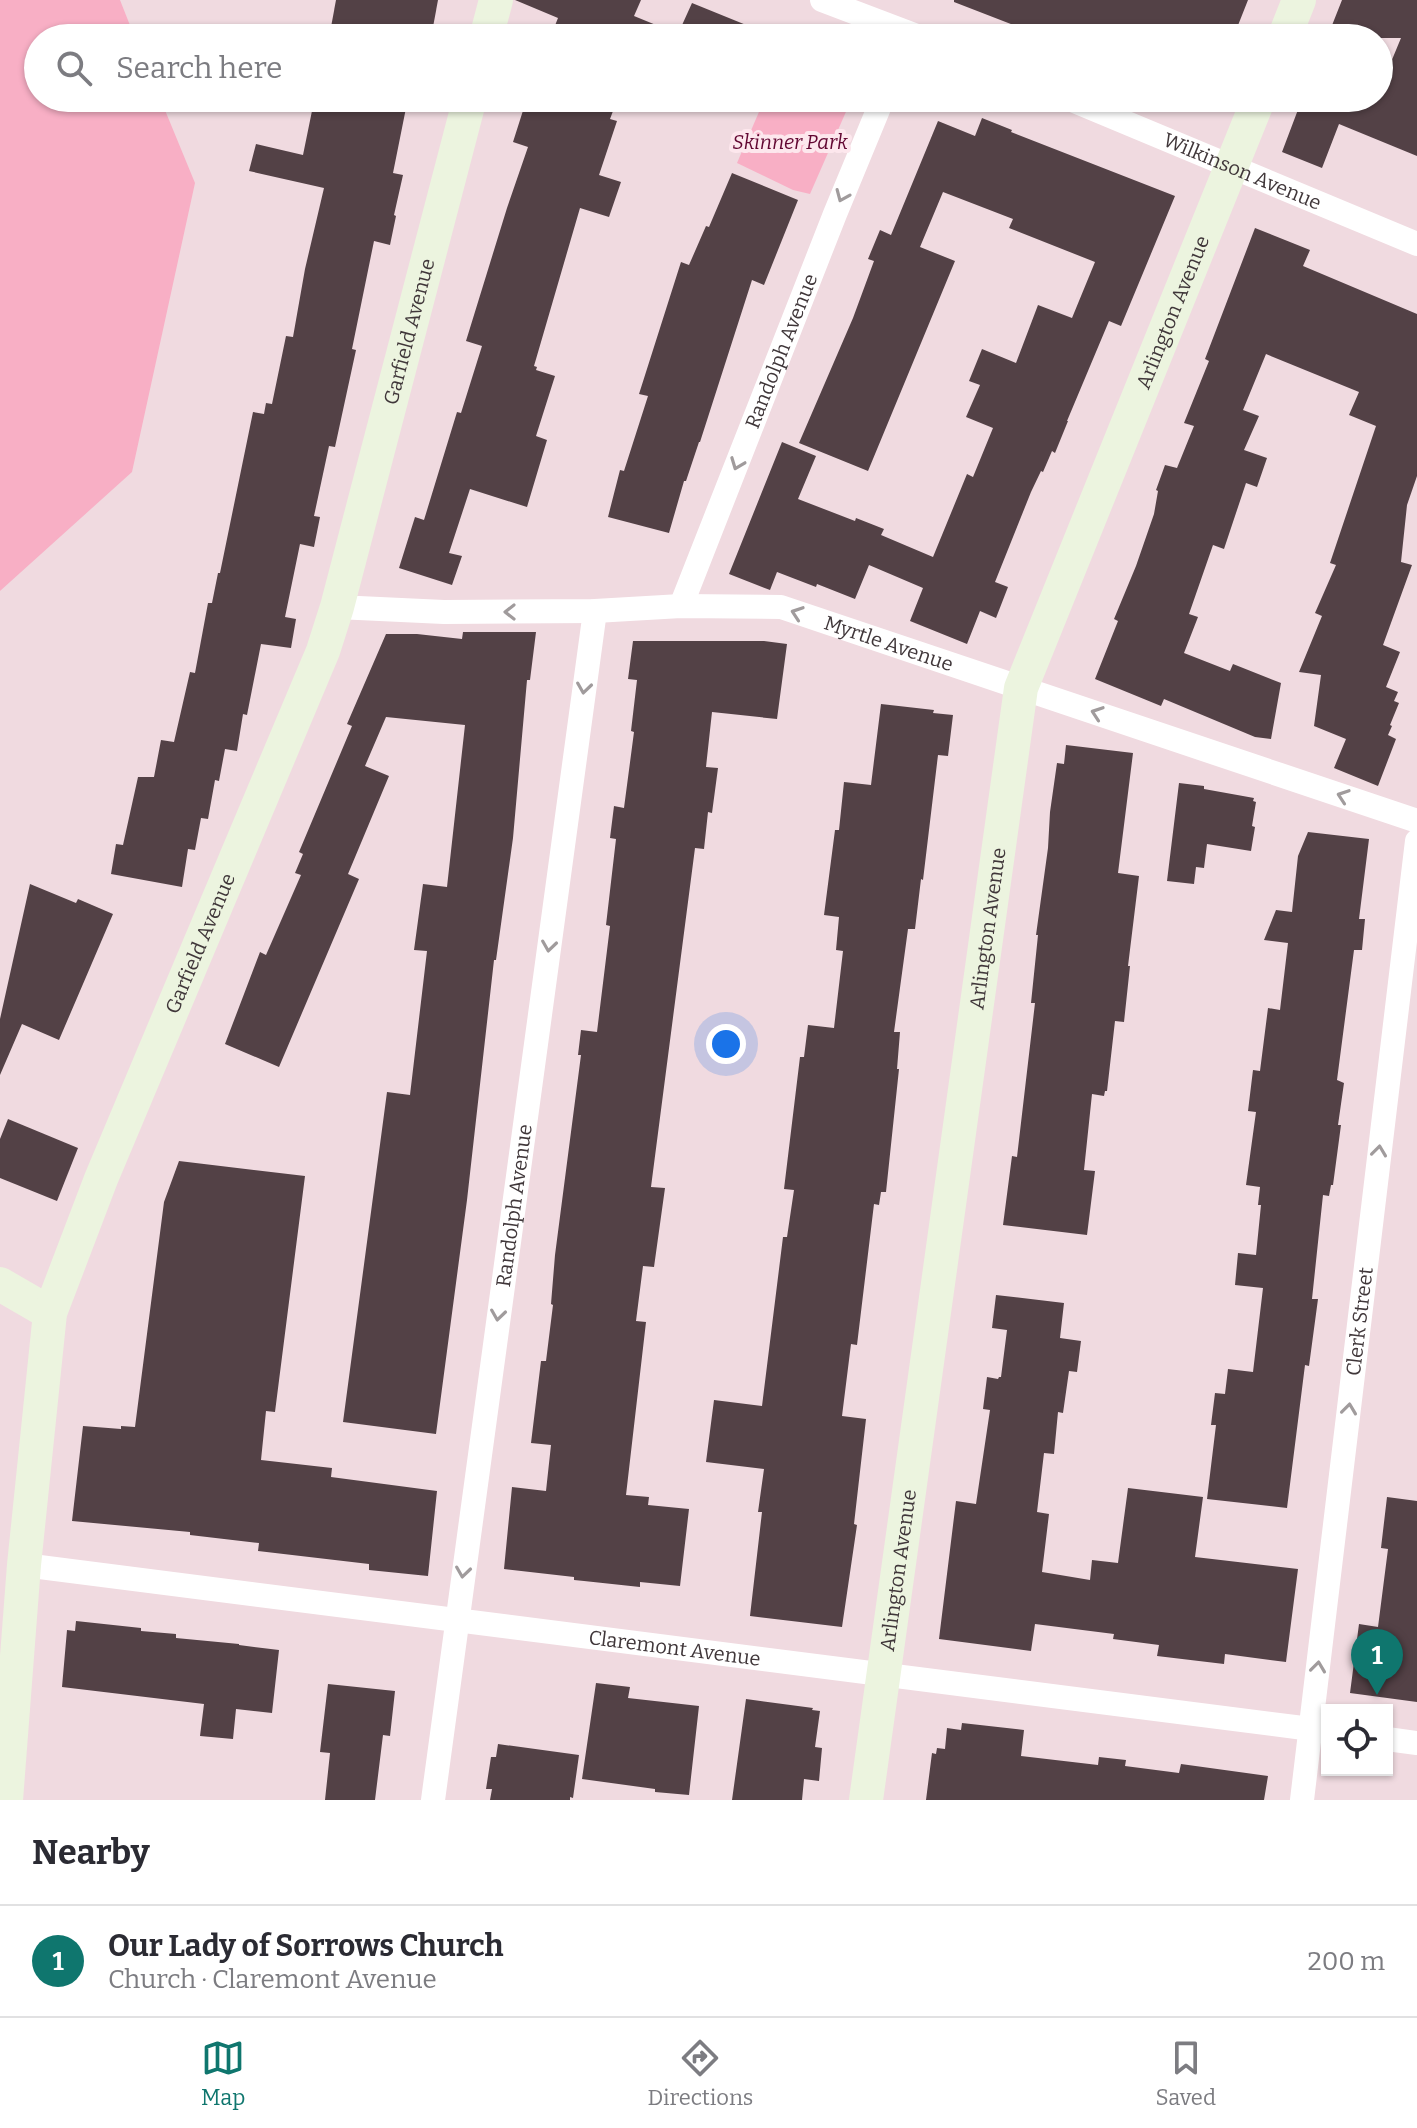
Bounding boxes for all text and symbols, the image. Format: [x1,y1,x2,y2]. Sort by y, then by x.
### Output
search box [24,24,1393,112]
icon: search [52,46,96,90]
text: Search here [116,50,283,86]
street label: Wilkinson Avenue [1160,128,1325,215]
park label: Skinner Park [732,130,848,154]
one-way arrow [836,188,852,202]
street label: Arlington Avenue [1131,232,1214,392]
street label: Garfield Avenue [378,256,440,407]
street label: Randolph Avenue [740,270,822,432]
one-way arrow [730,456,747,470]
one-way arrow [503,603,516,620]
one-way arrow [791,606,805,622]
street label: Myrtle Avenue [821,610,956,676]
one-way arrow [576,682,593,695]
one-way arrow [1090,707,1104,723]
one-way arrow [1337,790,1351,806]
street label: Arlington Avenue [964,846,1011,1011]
street label: Garfield Avenue [160,870,240,1017]
one-way arrow [541,939,558,953]
your location [706,1024,746,1064]
street label: Randolph Avenue [491,1122,537,1289]
one-way arrow [1371,1144,1388,1157]
street label: Clerk Street [1341,1266,1378,1377]
one-way arrow [490,1308,507,1321]
one-way arrow [1340,1402,1357,1415]
street label: Arlington Avenue [875,1488,921,1653]
one-way arrow [454,1566,471,1579]
street label: Claremont Avenue [587,1625,762,1671]
pin: 1 [1351,1629,1403,1695]
one-way arrow [1310,1660,1327,1673]
map controls [1321,1704,1393,1776]
button: locate [1321,1704,1393,1776]
text: Nearby [32,1832,150,1873]
text: Our Lady of Sorrows Church [108,1928,504,1964]
text: 1 [52,1946,64,1977]
text: 200 m [1308,1946,1385,1977]
text: Church · Claremont Avenue [108,1964,437,1995]
tab: Map [201,2036,245,2111]
tab: Directions [648,2036,753,2111]
tab: Saved [1156,2036,1216,2111]

